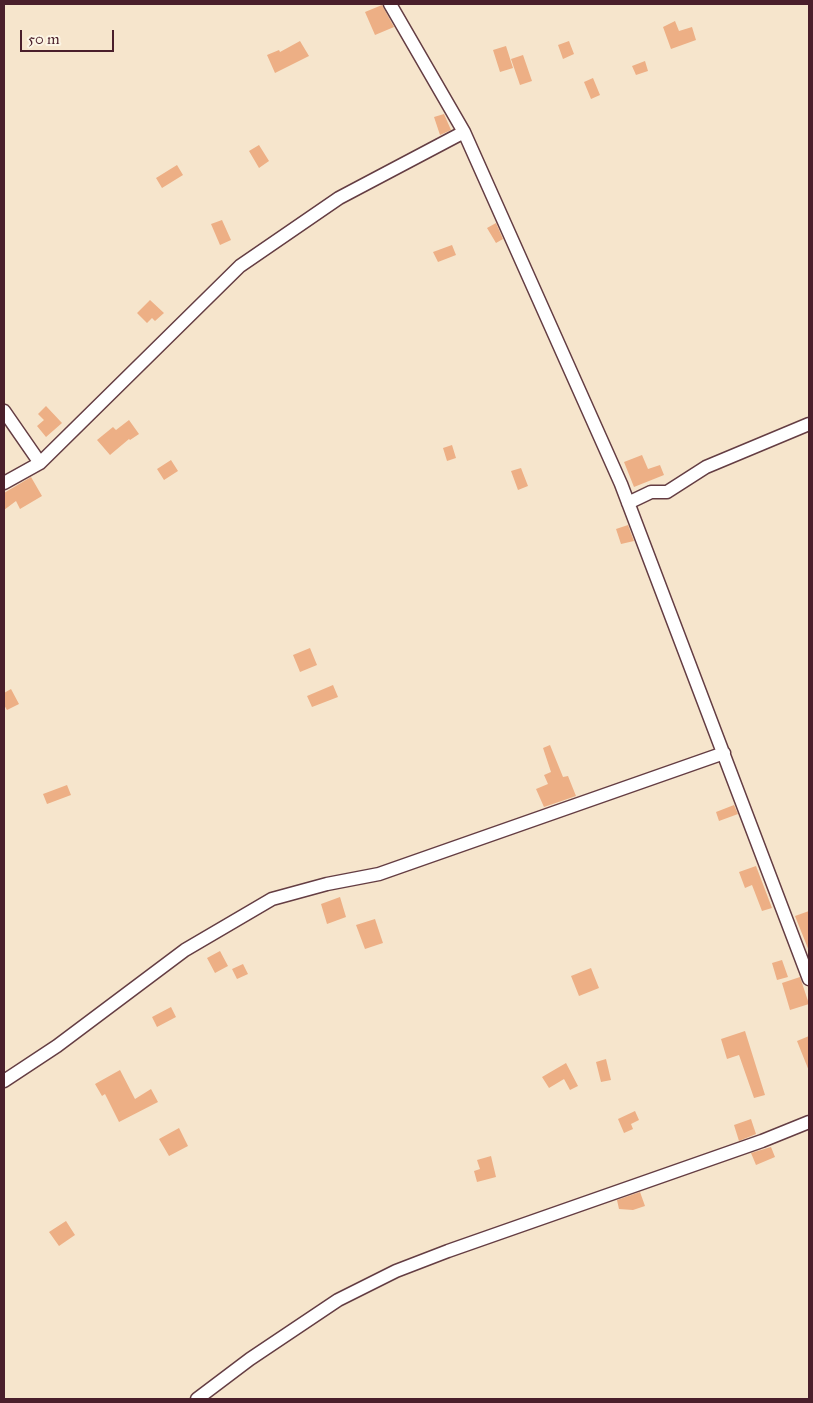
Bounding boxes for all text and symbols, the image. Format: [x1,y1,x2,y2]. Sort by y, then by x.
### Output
scale bar [22,20,116,52]
text: 50 m [28,30,60,48]

